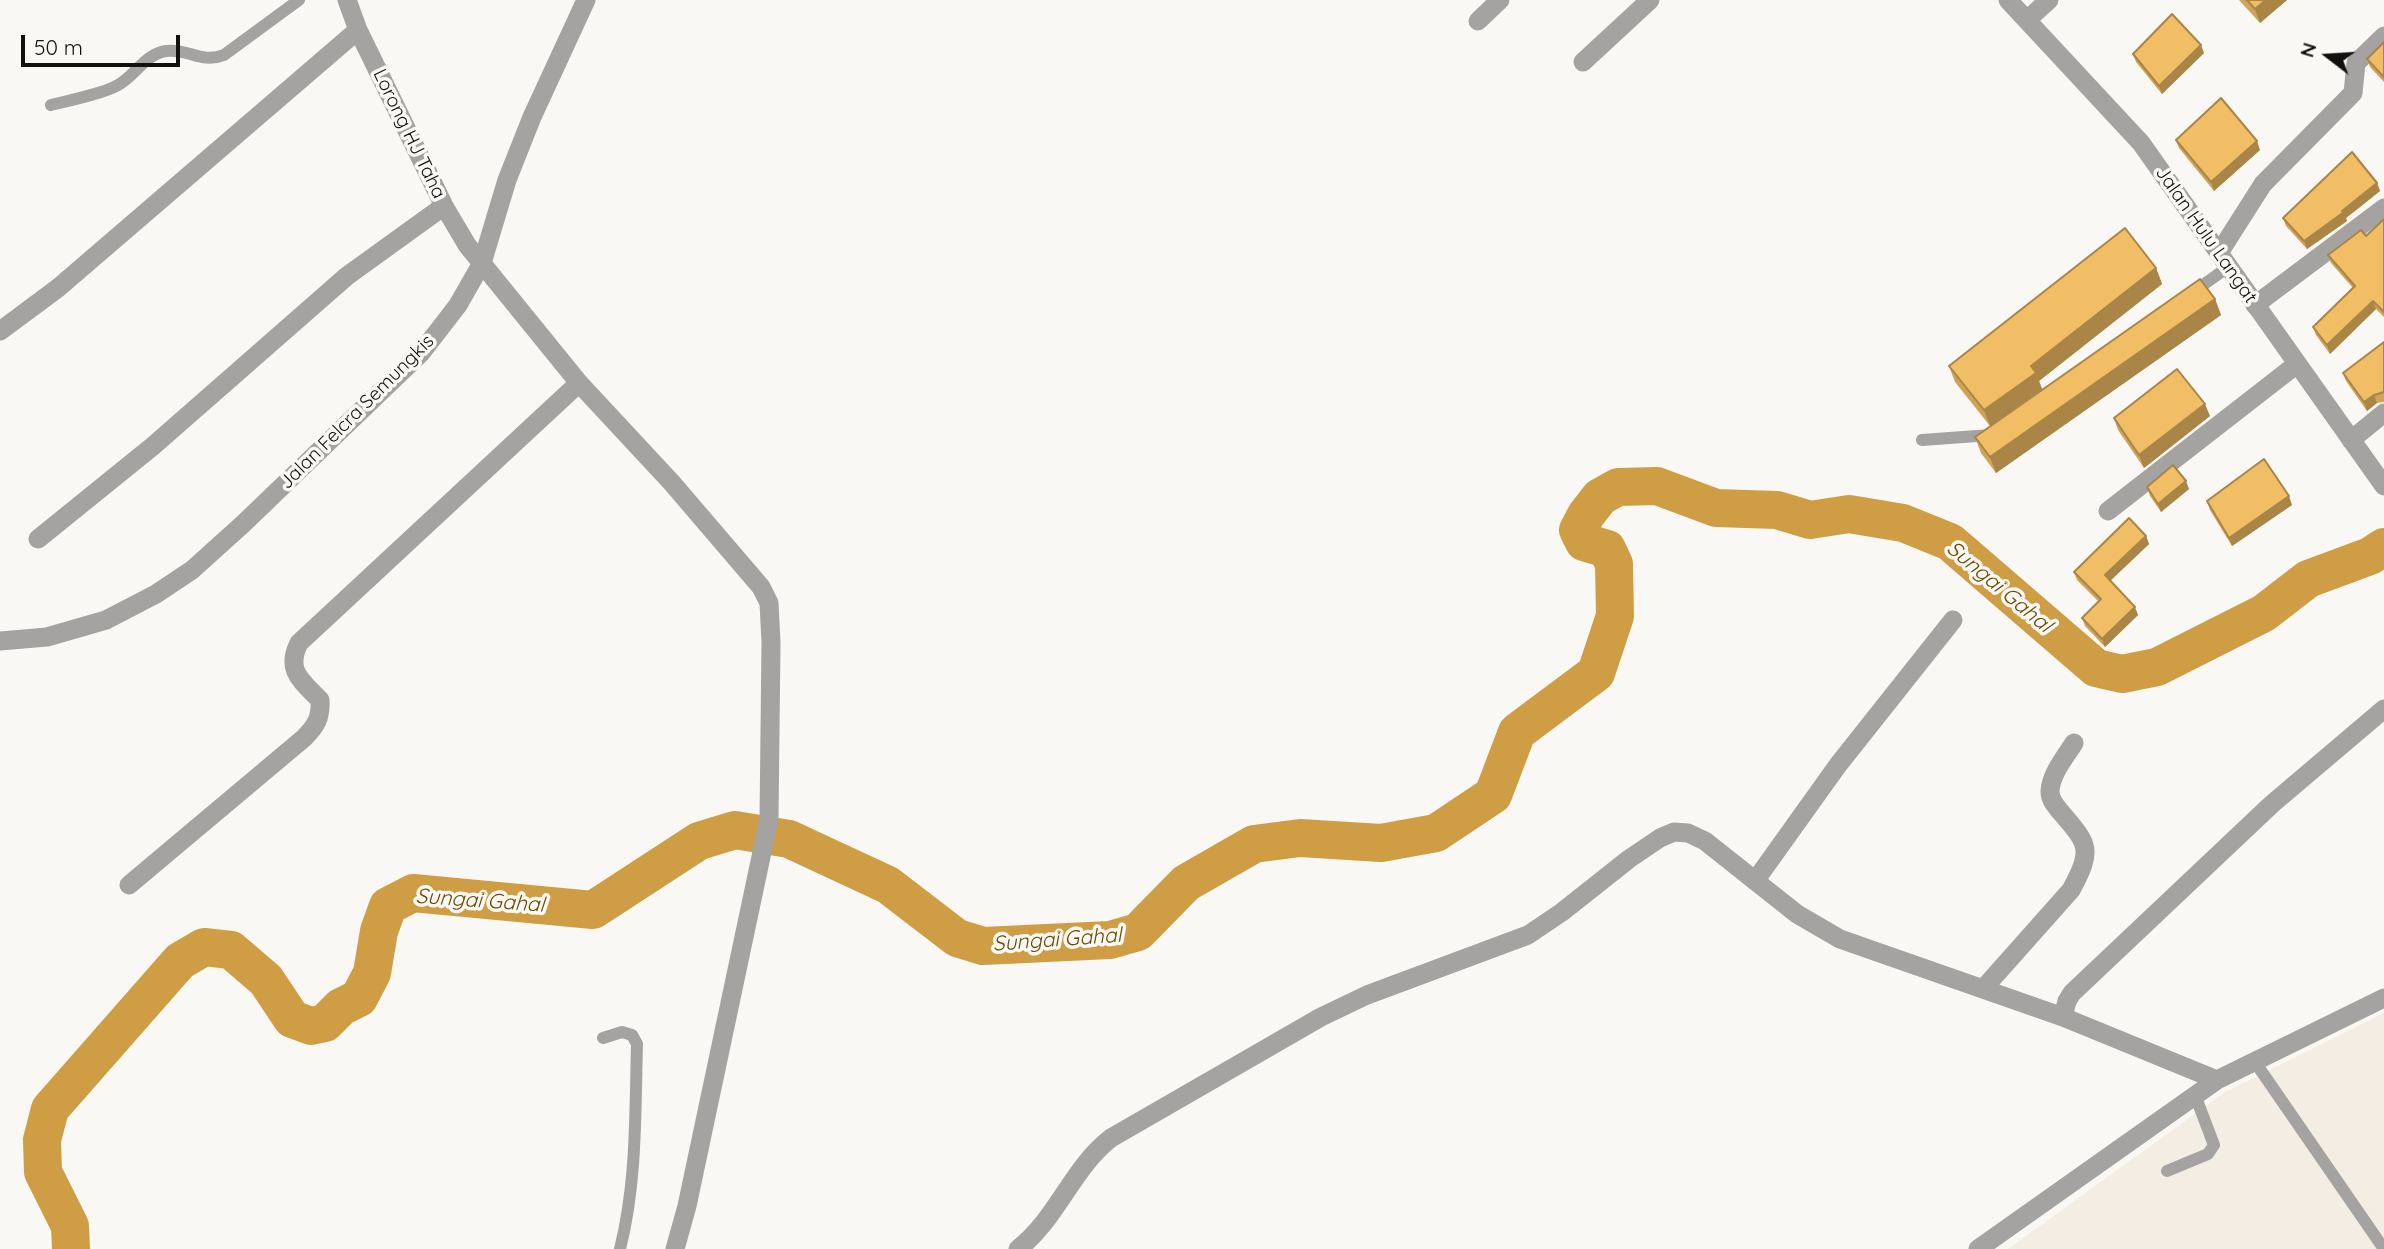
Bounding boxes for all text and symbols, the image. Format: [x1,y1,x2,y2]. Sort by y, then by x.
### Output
scale bar [24,21,184,65]
north arrow [2293,21,2363,91]
text: 50 m [34,34,83,60]
text: N [2294,40,2321,60]
street label: Lorong HJ Taha [368,66,450,202]
street label: Jalan Hulu Langat [2150,162,2262,308]
street label: Jalan Felcra Semungkis [275,330,439,494]
water label: Sungai Gahal [1942,536,2056,638]
water label: Sungai Gahal [415,884,545,918]
water label: Sungai Gahal [992,923,1122,957]

